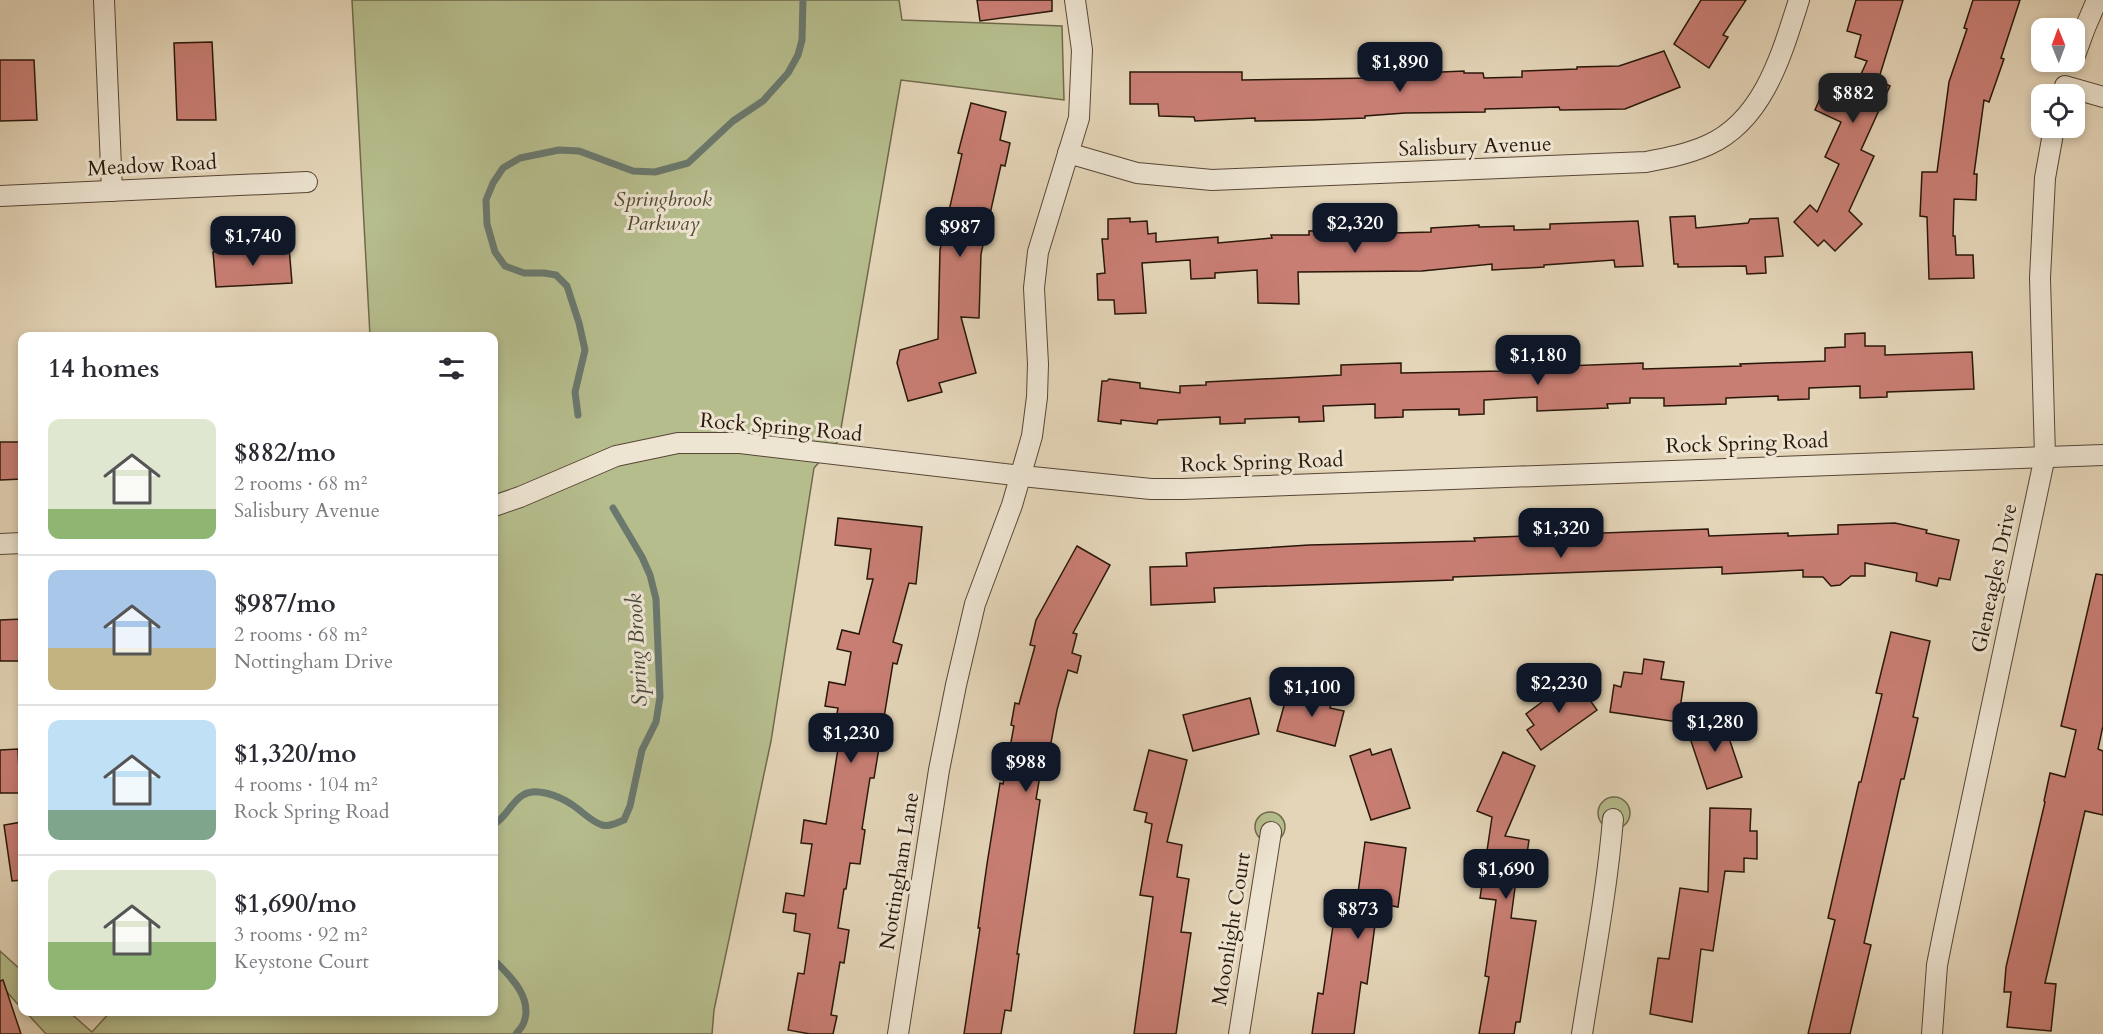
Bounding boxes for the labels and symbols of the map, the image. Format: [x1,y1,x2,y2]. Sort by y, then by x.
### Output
north arrow [2031,18,2085,72]
pin: $1,890 [1351,42,1449,93]
pin: $882 [1817,73,1889,124]
street label: Salisbury Avenue [1398,129,1552,164]
street label: Meadow Road [87,148,217,183]
park label: Springbrook Parkway [614,185,713,238]
pin: $2,320 [1306,203,1404,254]
pin: $987 [924,207,996,258]
pin: $1,740 [204,216,302,267]
pin: $1,180 [1489,335,1587,386]
street label: Rock Spring Road [698,406,863,449]
street label: Rock Spring Road [1665,426,1829,461]
street label: Rock Spring Road [1180,445,1344,480]
street label: Gleneagles Drive [1964,501,2024,656]
pin: $1,320 [1512,508,1610,559]
water label: Spring Brook [619,593,655,707]
pin: $2,230 [1510,663,1608,714]
pin: $1,100 [1263,667,1361,718]
pin: $1,280 [1666,702,1764,753]
pin: $1,230 [802,713,900,764]
pin: $988 [990,742,1062,793]
street label: Nottingham Lane [873,790,926,952]
pin: $1,690 [1457,849,1555,900]
street label: Moonlight Court [1205,850,1258,1008]
pin: $873 [1322,889,1394,940]

